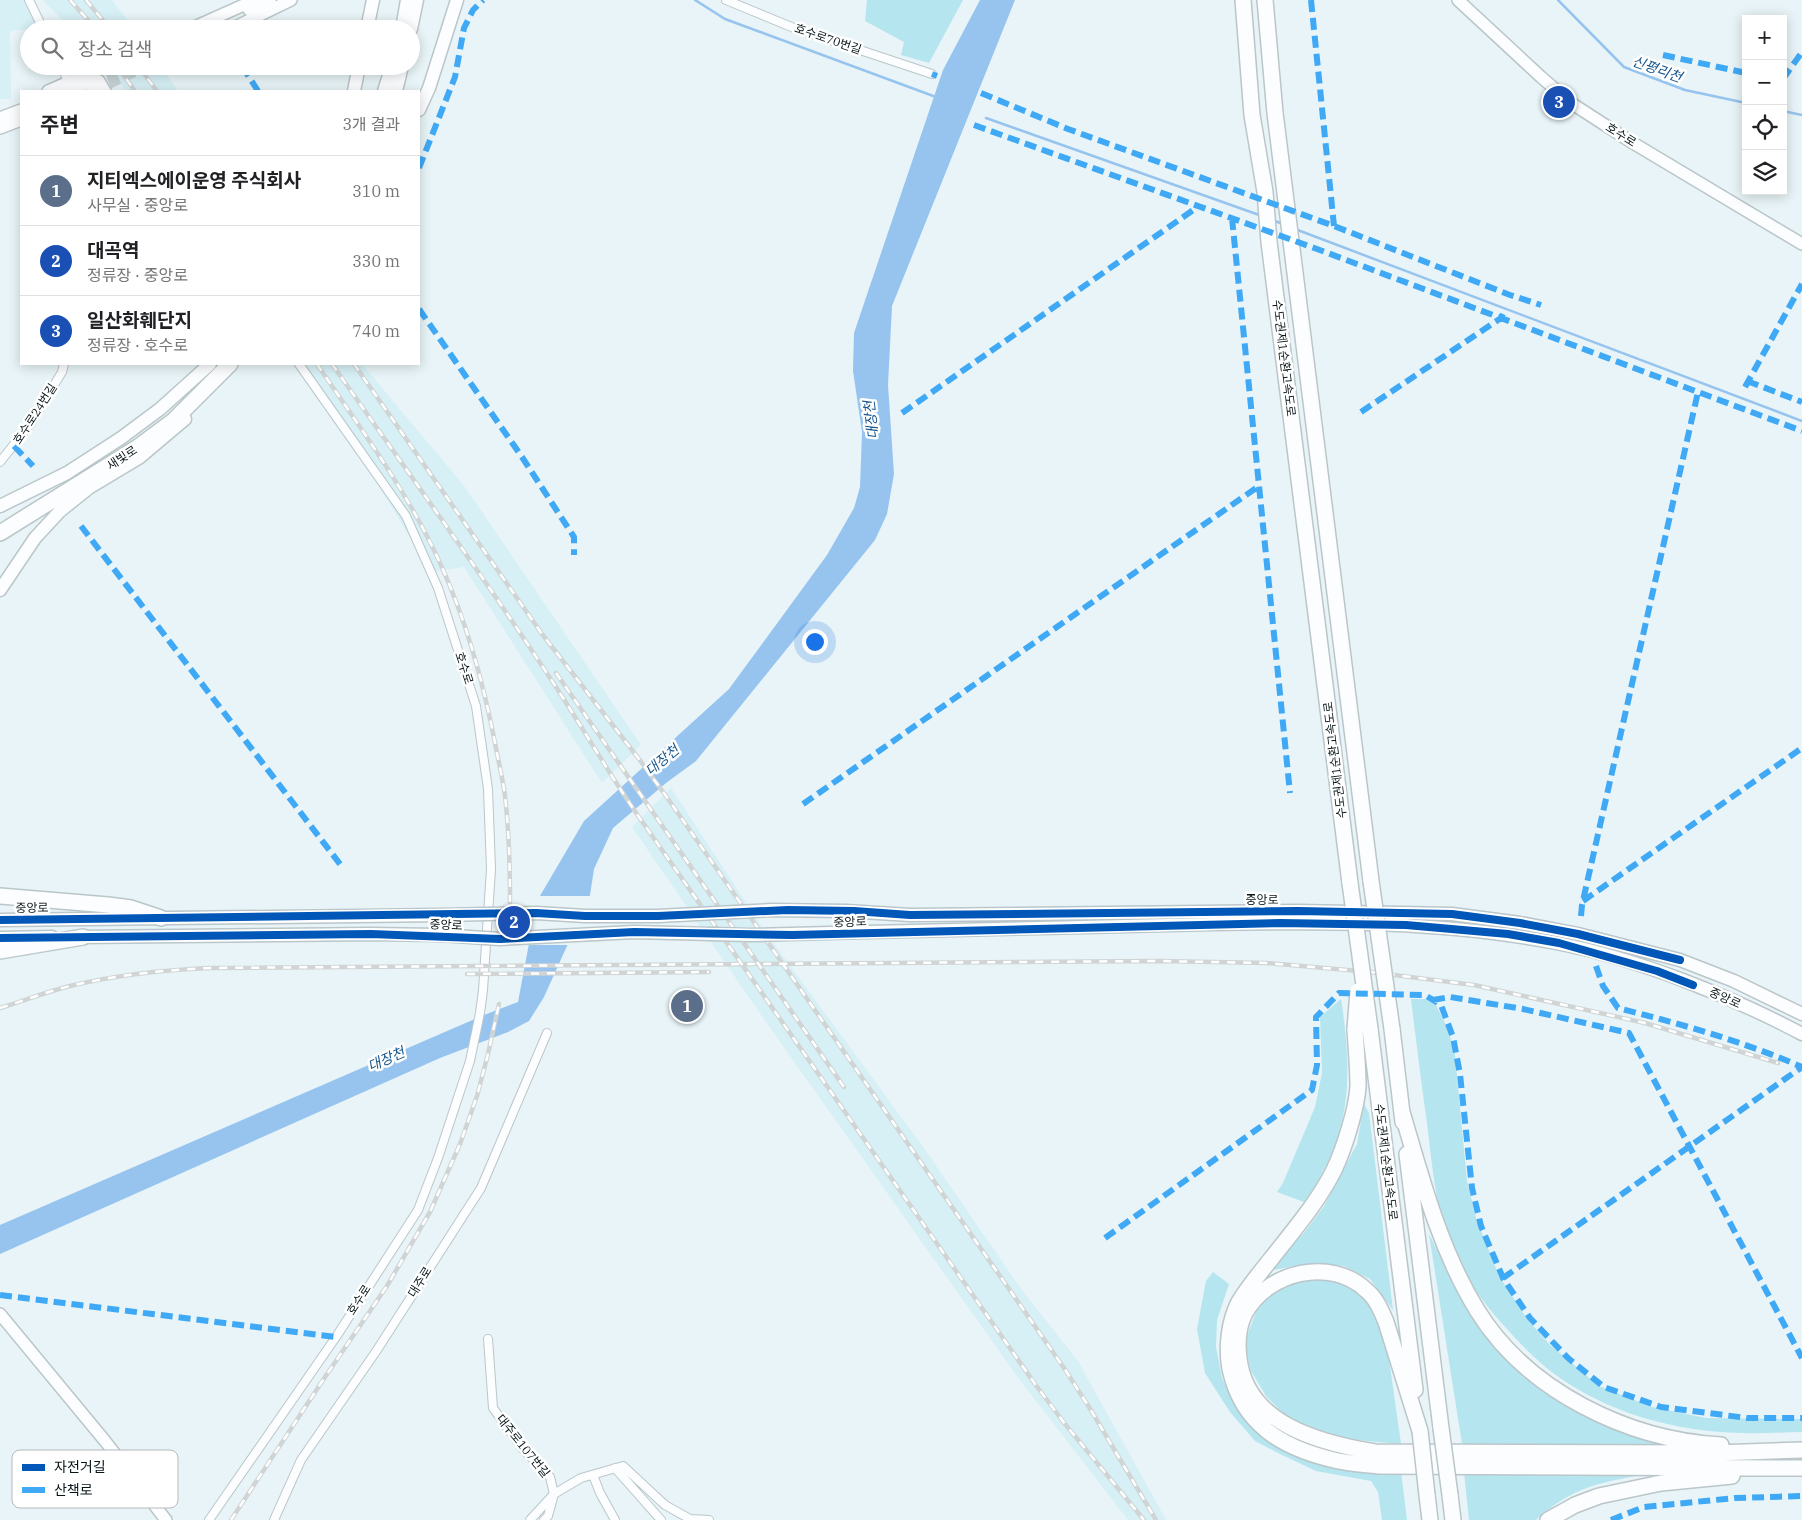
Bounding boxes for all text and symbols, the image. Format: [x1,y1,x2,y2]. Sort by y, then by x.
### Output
map controls [1742,15,1787,195]
button: + [1742,15,1787,60]
search box [20,20,420,75]
street label: 호수로70번길 [793,20,864,57]
icon: search [38,34,66,62]
text: 장소 검색 [78,37,152,61]
water label: 신평리천 [1630,52,1685,87]
button: − [1742,60,1787,105]
pin: 3 [1543,83,1575,121]
button: locate [1742,105,1787,150]
text: 주변 [40,110,79,138]
text: 3개 결과 [343,114,400,134]
street label: 호수로 [1603,119,1639,150]
button: layers [1742,150,1787,195]
text: 지티엑스에이운영 주식회사 [87,168,301,192]
text: 1 [51,181,61,201]
text: 310 m [352,181,400,201]
text: 사무실 · 중앙로 [87,195,188,215]
text: 대곡역 [87,238,139,262]
text: 2 [51,251,61,271]
text: 330 m [352,251,400,271]
text: 정류장 · 중앙로 [87,265,188,285]
street label: 수도권제1순환고속도로 [1270,299,1299,417]
text: 일산화훼단지 [87,308,192,332]
text: 3 [51,321,61,341]
text: 740 m [352,321,400,341]
text: 정류장 · 호수로 [87,335,188,355]
street label: 호수로24번길 [9,380,60,447]
water label: 대장천 [860,399,882,440]
street label: 새빛로 [104,442,140,473]
your location [802,629,828,655]
street label: 호수로 [452,650,477,686]
street label: 수도권제1순환고속도로 [1320,701,1349,819]
water label: 대장천 [641,740,683,779]
street label: 중앙로 [1245,892,1279,907]
street label: 중앙로 [15,900,49,915]
pin: 2 [498,903,530,941]
street label: 중앙로 [833,913,867,930]
street label: 중앙로 [429,916,463,933]
street label: 중앙로 [1707,984,1743,1011]
pin: 1 [671,987,703,1025]
water label: 대장천 [365,1042,408,1075]
street label: 수도권제1순환고속도로 [1372,1103,1401,1221]
street label: 대주로 [404,1264,435,1300]
street label: 호수로 [343,1282,374,1318]
street label: 대주로107번길 [493,1411,553,1480]
legend [12,1450,178,1508]
text: 자전거길 [54,1458,106,1476]
text: 산책로 [54,1481,93,1499]

